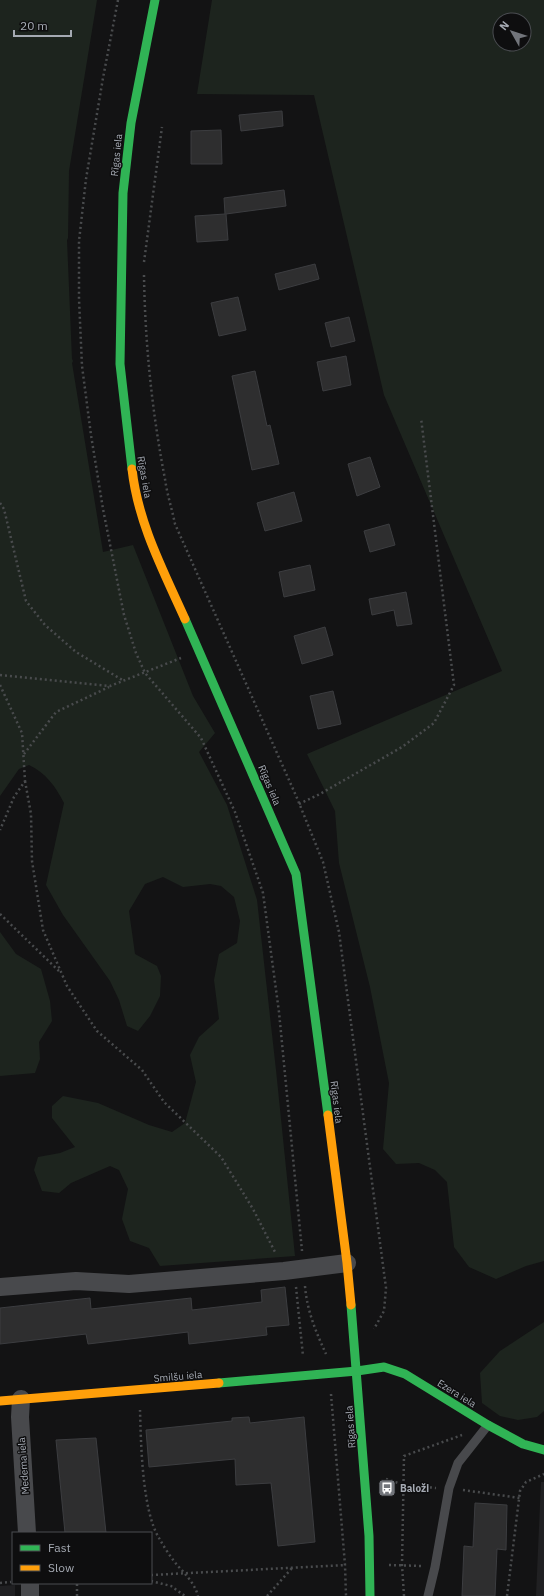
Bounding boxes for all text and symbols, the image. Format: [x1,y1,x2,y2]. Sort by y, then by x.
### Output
scale bar [14,12,71,38]
north arrow [492,12,532,52]
text: 20 m [20,18,48,33]
text: N [496,18,512,33]
street label: Rīgas iela [108,132,125,177]
street label: Rīgas iela [134,455,155,500]
street label: Rīgas iela [255,763,284,808]
street label: Rīgas iela [327,1080,346,1125]
street label: Smilšu iela [153,1368,204,1385]
street label: Ezera iela [435,1376,479,1411]
street label: Rīgas iela [342,1405,358,1449]
street label: Medema iela [15,1436,32,1495]
bus stop icon: Baloži [377,1478,397,1498]
place label: Baloži [400,1482,429,1495]
legend [12,1532,152,1584]
text: Fast [48,1540,71,1555]
text: Slow [48,1560,74,1575]

